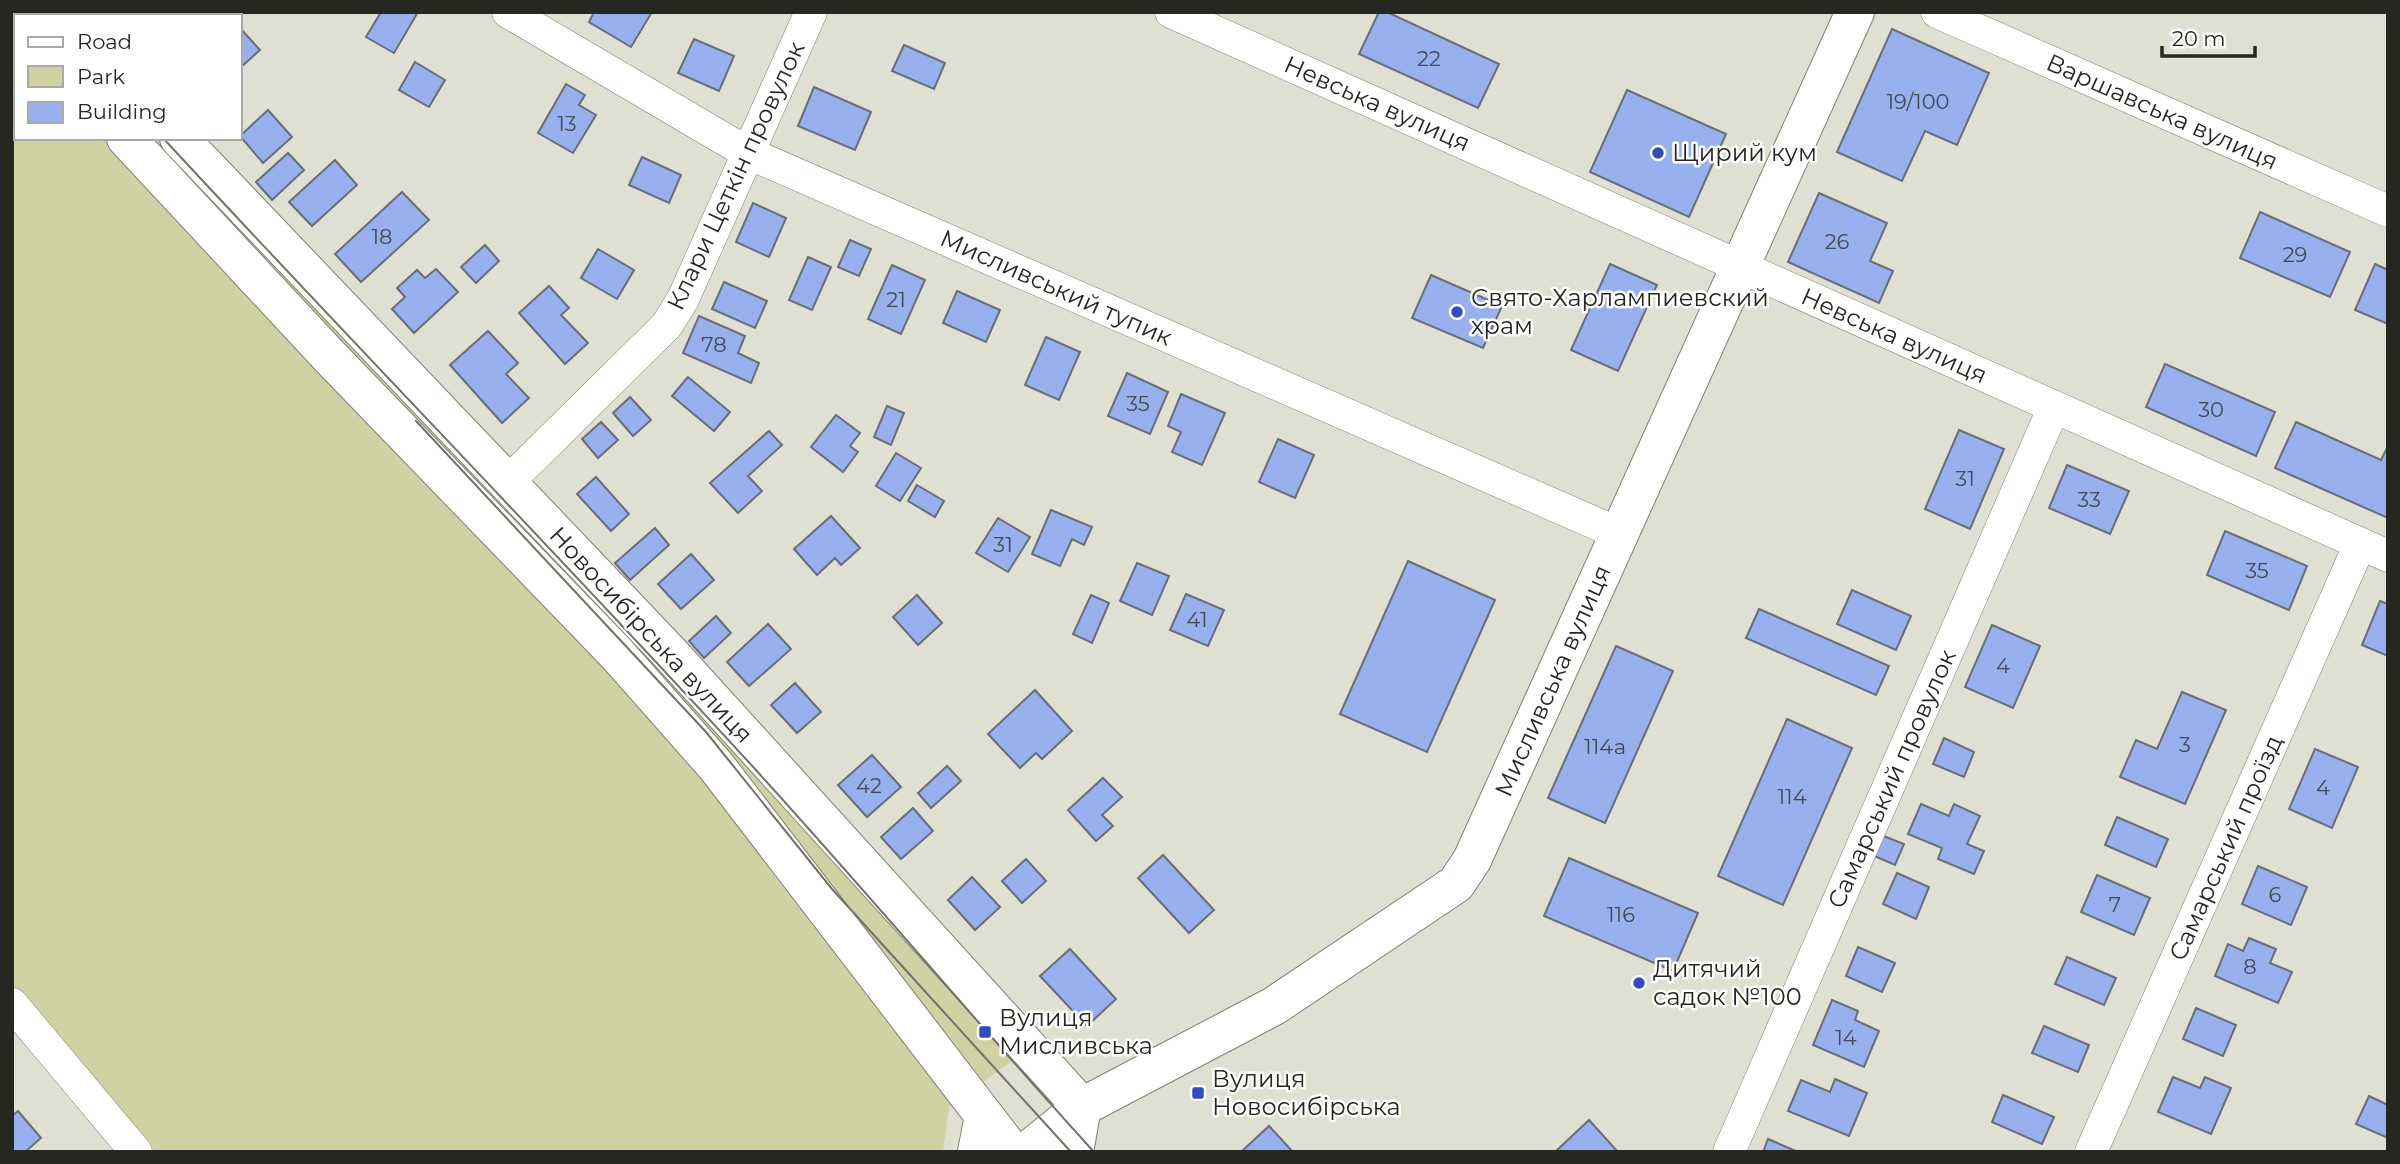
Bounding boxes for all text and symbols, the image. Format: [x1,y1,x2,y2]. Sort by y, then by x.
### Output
legend [14,14,242,140]
scale bar [2162,14,2255,58]
text: 20 m [2172,26,2226,51]
text: Road [77,29,132,54]
street label: Клари Цеткін провулок [661,37,811,315]
house number: 22 [1417,46,1441,71]
street label: Варшавська вулиця [2042,47,2282,176]
street label: Невська вулиця [1280,50,1475,158]
text: Park [77,64,125,89]
house number: 19/100 [1887,89,1950,114]
text: Building [77,99,167,124]
house number: 13 [557,111,577,136]
place label: Щирий кум [1672,138,1817,167]
marker: Щирий кум [1650,145,1666,161]
street label: Мисливський тупик [936,223,1177,352]
house number: 18 [372,224,392,249]
house number: 26 [1825,229,1850,254]
house number: 29 [2283,242,2307,267]
street label: Невська вулиця [1797,282,1992,390]
place label: Свято-Харлампиевский храм [1471,283,1769,340]
house number: 21 [886,287,906,312]
marker: Свято-Харлампиевский храм [1449,304,1465,320]
house number: 78 [701,332,727,357]
house number: 35 [1126,391,1150,416]
house number: 30 [2198,397,2224,422]
house number: 31 [1955,466,1975,491]
house number: 33 [2077,487,2101,512]
street label: Новосибірська вулиця [544,521,759,749]
house number: 31 [993,532,1013,557]
house number: 35 [2245,558,2269,583]
street label: Мисливська вулиця [1488,561,1617,801]
house number: 41 [1187,607,1207,632]
street label: Самарський провулок [1821,645,1962,913]
house number: 4 [1996,653,2010,678]
street label: Самарський проїзд [2163,731,2288,965]
house number: 3 [2179,732,2191,757]
house number: 114а [1584,734,1626,759]
house number: 42 [856,773,882,798]
house number: 4 [2316,775,2330,800]
house number: 114 [1777,784,1807,809]
house number: 6 [2269,882,2282,907]
house number: 7 [2109,892,2121,917]
house number: 116 [1607,902,1635,927]
place label: Дитячий садок №100 [1653,954,1802,1011]
house number: 8 [2243,954,2257,979]
marker: Дитячий садок №100 [1631,975,1647,991]
place label: Вулиця Мисливська [999,1003,1153,1060]
marker: Вулиця Мисливська [977,1024,993,1040]
house number: 14 [1835,1025,1857,1050]
place label: Вулиця Новосибірська [1212,1064,1400,1121]
marker: Вулиця Новосибірська [1190,1085,1206,1101]

